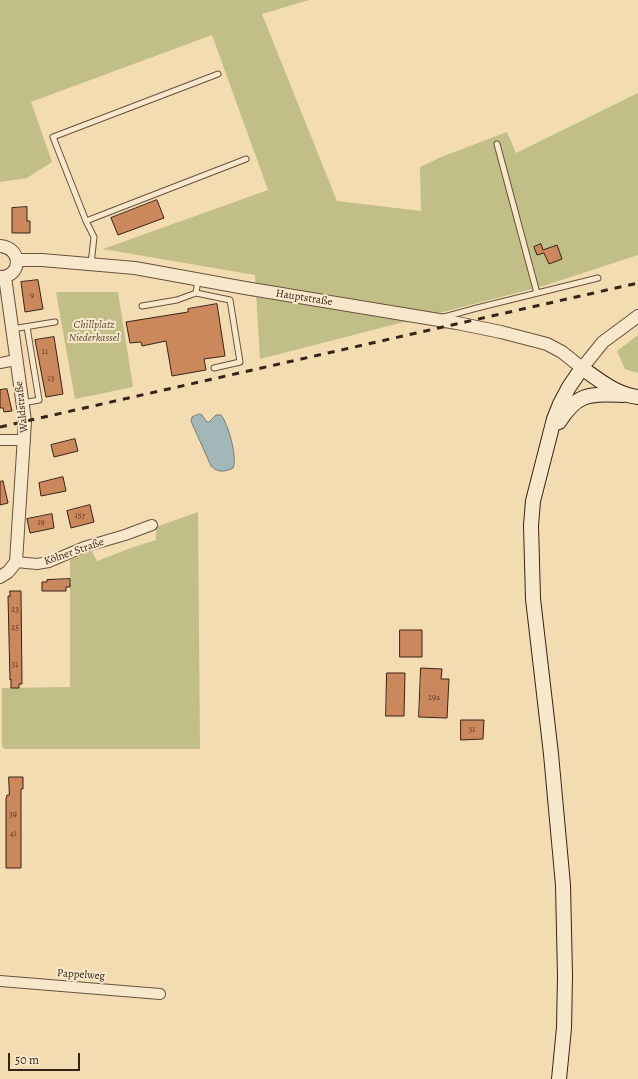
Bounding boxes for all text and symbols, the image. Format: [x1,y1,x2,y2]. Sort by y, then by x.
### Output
street label: Hauptstraße [275,287,333,309]
house number: 9 [30,291,34,301]
park label: Chillplatz Niederkassel [68,318,120,344]
house number: 11 [42,347,48,357]
house number: 13 [48,374,54,384]
street label: Waldstraße [13,381,31,433]
house number: 157 [75,511,85,521]
house number: 19 [37,518,45,528]
street label: Kölner Straße [42,536,106,568]
house number: 23 [11,605,19,615]
house number: 25 [11,623,19,633]
house number: 31 [12,660,18,670]
house number: 29a [428,693,440,703]
house number: 31 [469,725,475,735]
house number: 39 [9,810,17,820]
house number: 41 [9,829,17,839]
street label: Pappelweg [57,967,105,983]
scale bar [10,1045,82,1071]
text: 50 m [15,1052,39,1068]

